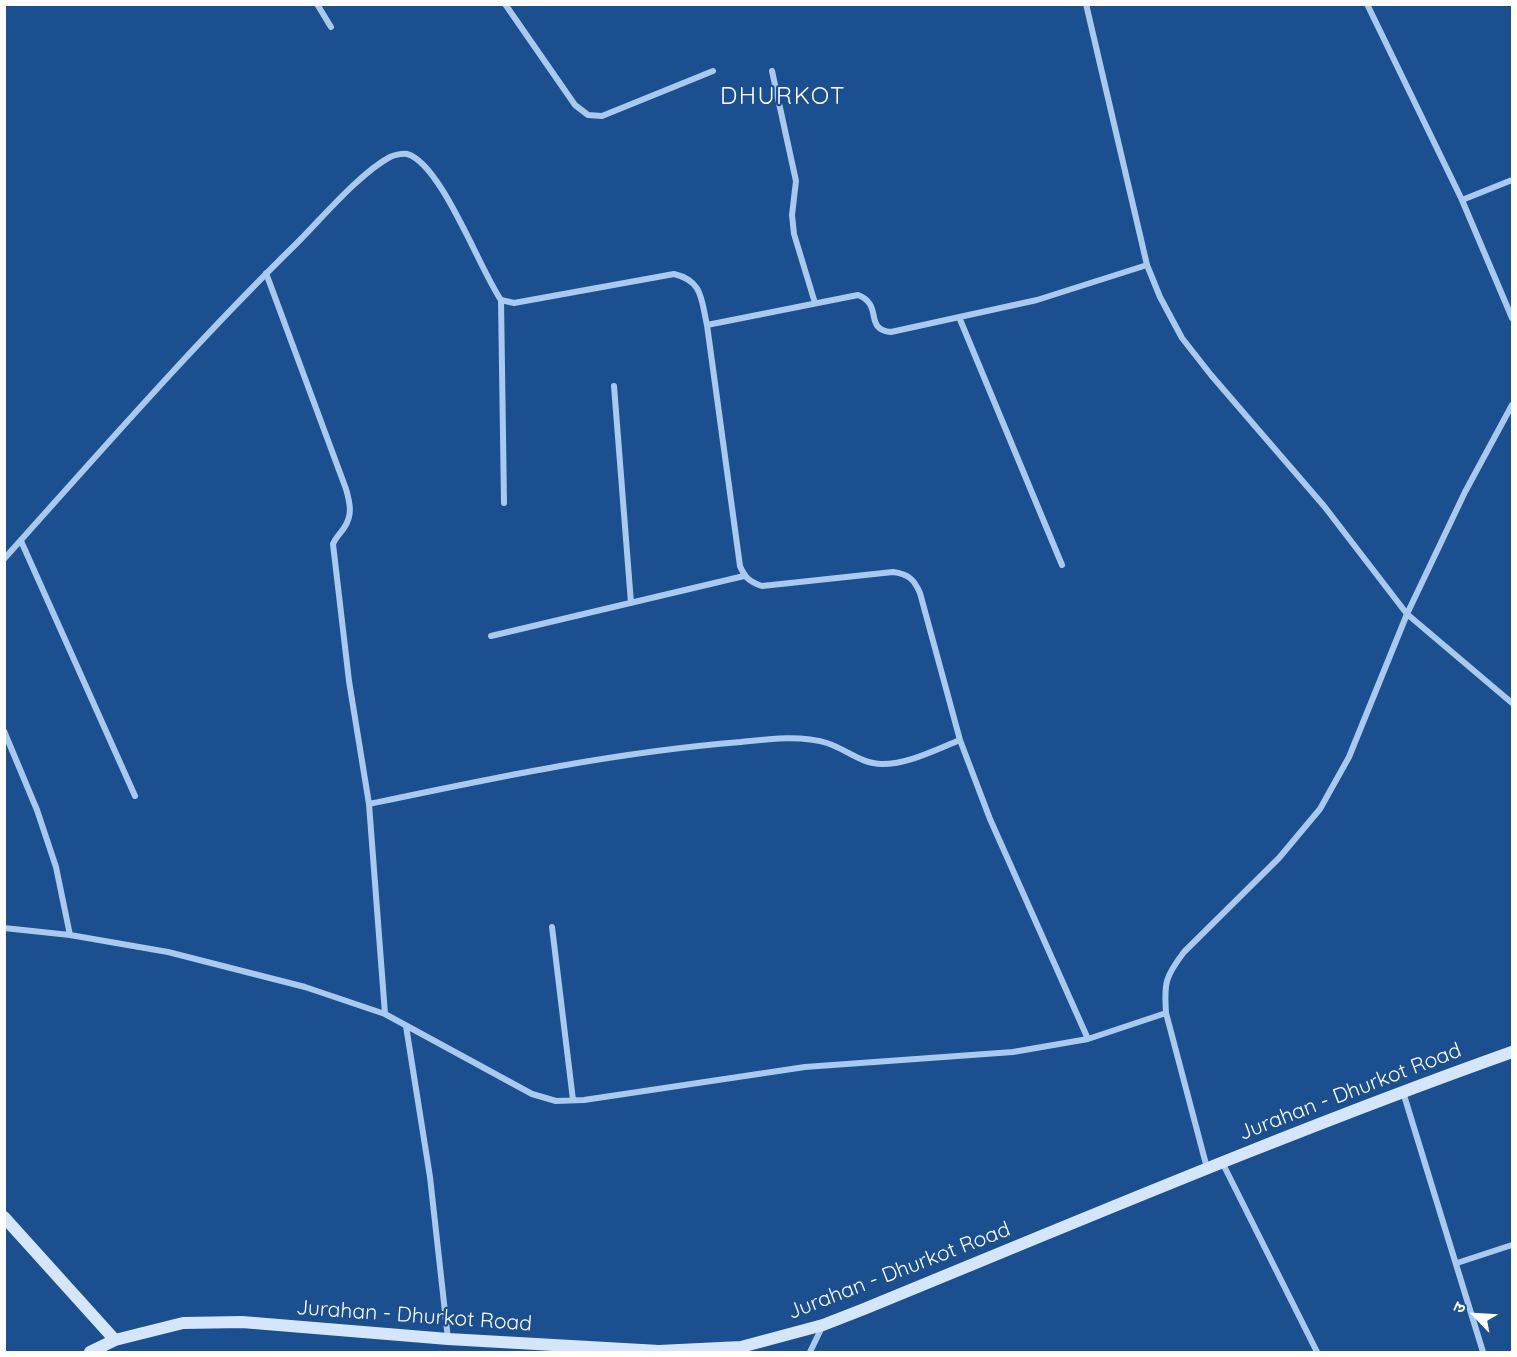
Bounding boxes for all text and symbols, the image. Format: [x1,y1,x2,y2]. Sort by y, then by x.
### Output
district label: DHURKOT [720,83,846,111]
street label: Jurahan - Dhurkot Road [1235,1038,1465,1146]
street label: Jurahan - Dhurkot Road [784,1217,1014,1325]
north arrow [1445,1285,1505,1345]
street label: Jurahan - Dhurkot Road [295,1295,533,1337]
text: उ [1448,1299,1470,1316]

